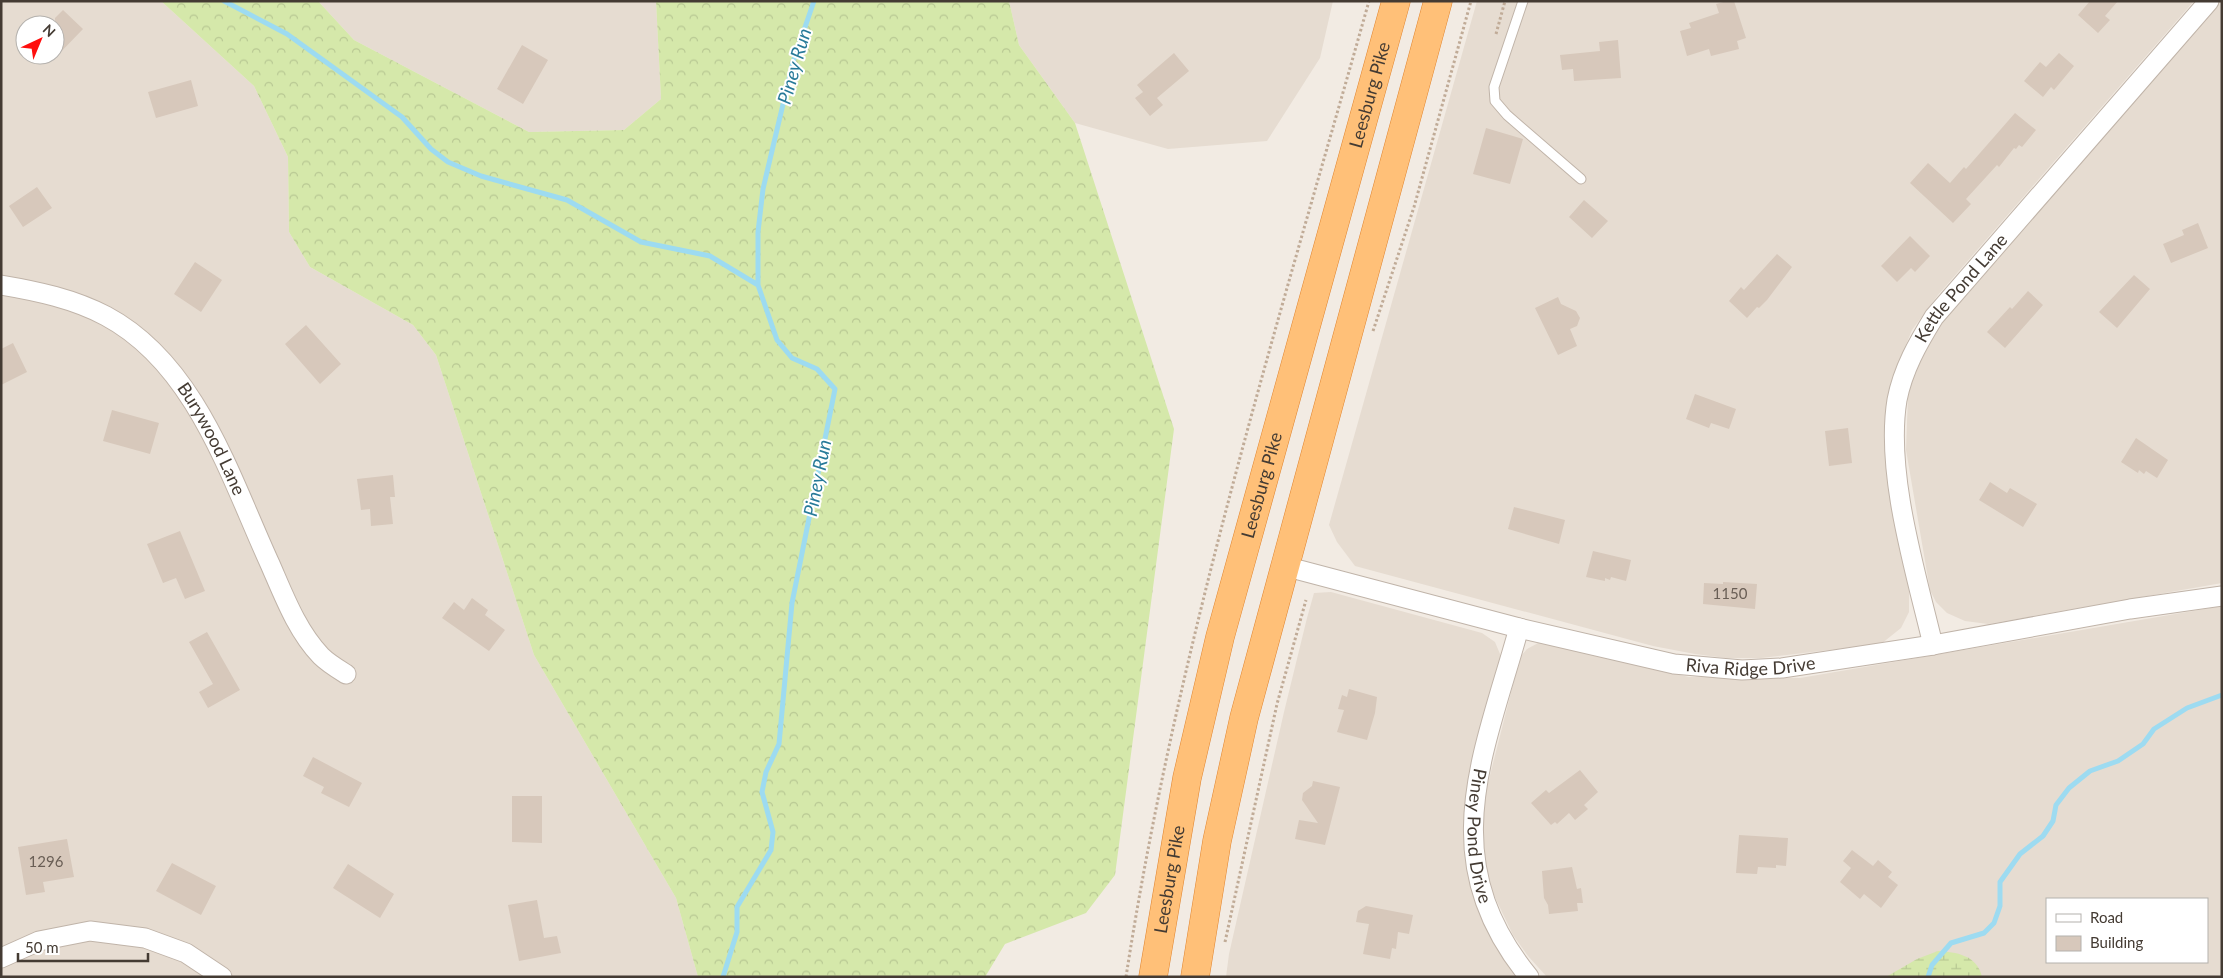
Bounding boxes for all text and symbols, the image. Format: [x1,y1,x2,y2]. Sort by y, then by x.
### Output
north arrow [15,15,65,65]
text: N [40,20,59,40]
water label: Piney Run [772,25,815,107]
street label: Leesburg Pike [1344,39,1394,150]
street label: Kettle Pond Lane [1909,229,2012,346]
street label: Burywood Lane [173,378,251,498]
street label: Leesburg Pike [1236,430,1286,541]
water label: Piney Run [798,437,835,518]
house number: 1150 [1713,584,1748,602]
street label: Riva Ridge Drive [1685,651,1817,680]
street label: Piney Pond Drive [1463,767,1497,906]
street label: Leesburg Pike [1149,824,1189,935]
house number: 1296 [29,852,64,870]
legend [2046,898,2208,963]
text: Road [2090,908,2123,926]
scale bar [18,930,148,962]
text: Building [2090,933,2143,951]
text: 50 m [25,938,59,956]

